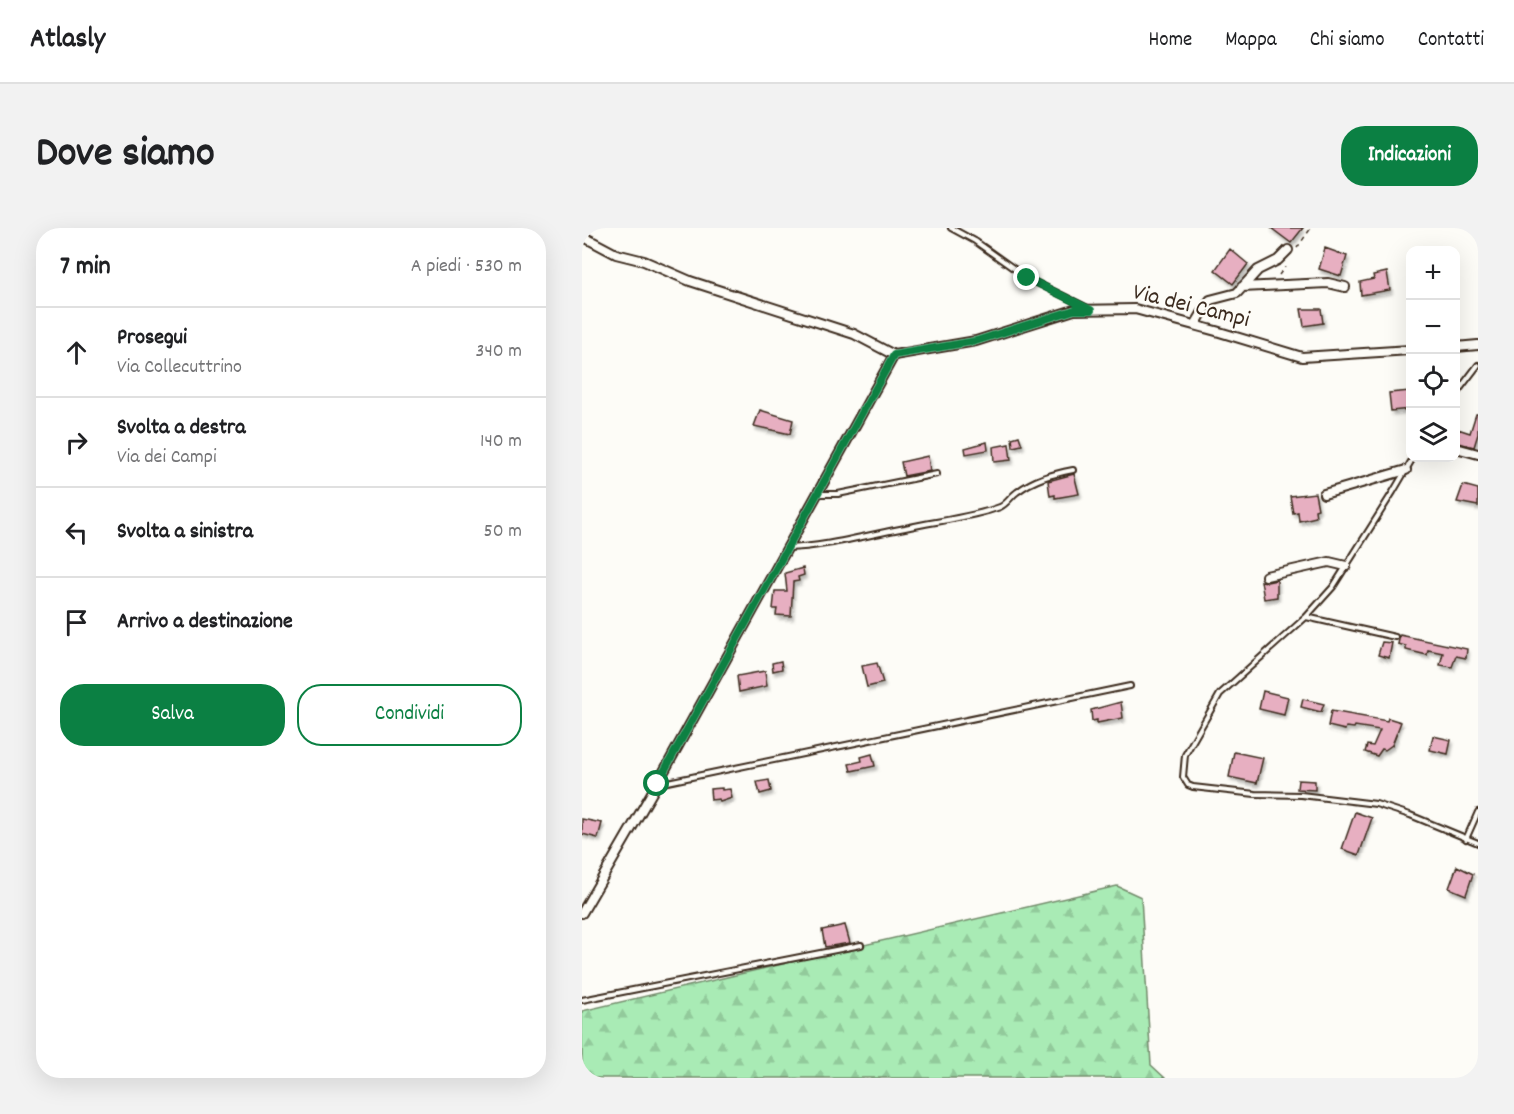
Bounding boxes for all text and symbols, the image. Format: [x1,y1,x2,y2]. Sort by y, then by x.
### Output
text: Atlasly [30,21,105,61]
text: Home [1149,26,1192,56]
text: Mappa [1225,26,1277,56]
text: Chi siamo [1310,26,1385,56]
text: Contatti [1418,26,1484,56]
text: Dove siamo [36,126,215,186]
button: Indicazioni [1341,126,1478,186]
map controls [1406,246,1460,462]
button: + [1406,246,1460,300]
text: 7 min [60,249,111,286]
text: A piedi · 530 m [411,253,522,281]
route end [1013,264,1039,290]
street label: Via dei Campi [1129,276,1253,338]
button: − [1406,300,1460,354]
text: Prosegui [117,323,187,354]
icon: ahead [60,336,93,369]
text: 340 m [476,338,522,366]
text: Via Collecuttrino [117,354,242,382]
button: locate [1406,354,1460,408]
button: layers [1406,408,1460,462]
text: Svolta a destra [117,413,246,444]
icon: right [60,426,93,459]
text: 140 m [480,428,522,456]
text: Via dei Campi [117,444,217,472]
icon: left [60,516,93,549]
text: Svolta a sinistra [117,517,253,548]
text: 50 m [484,518,522,546]
icon: arrive [60,606,93,639]
text: Arrivo a destinazione [117,607,293,638]
button: Salva [60,684,285,746]
button: Condividi [297,684,522,746]
route start [643,770,669,796]

